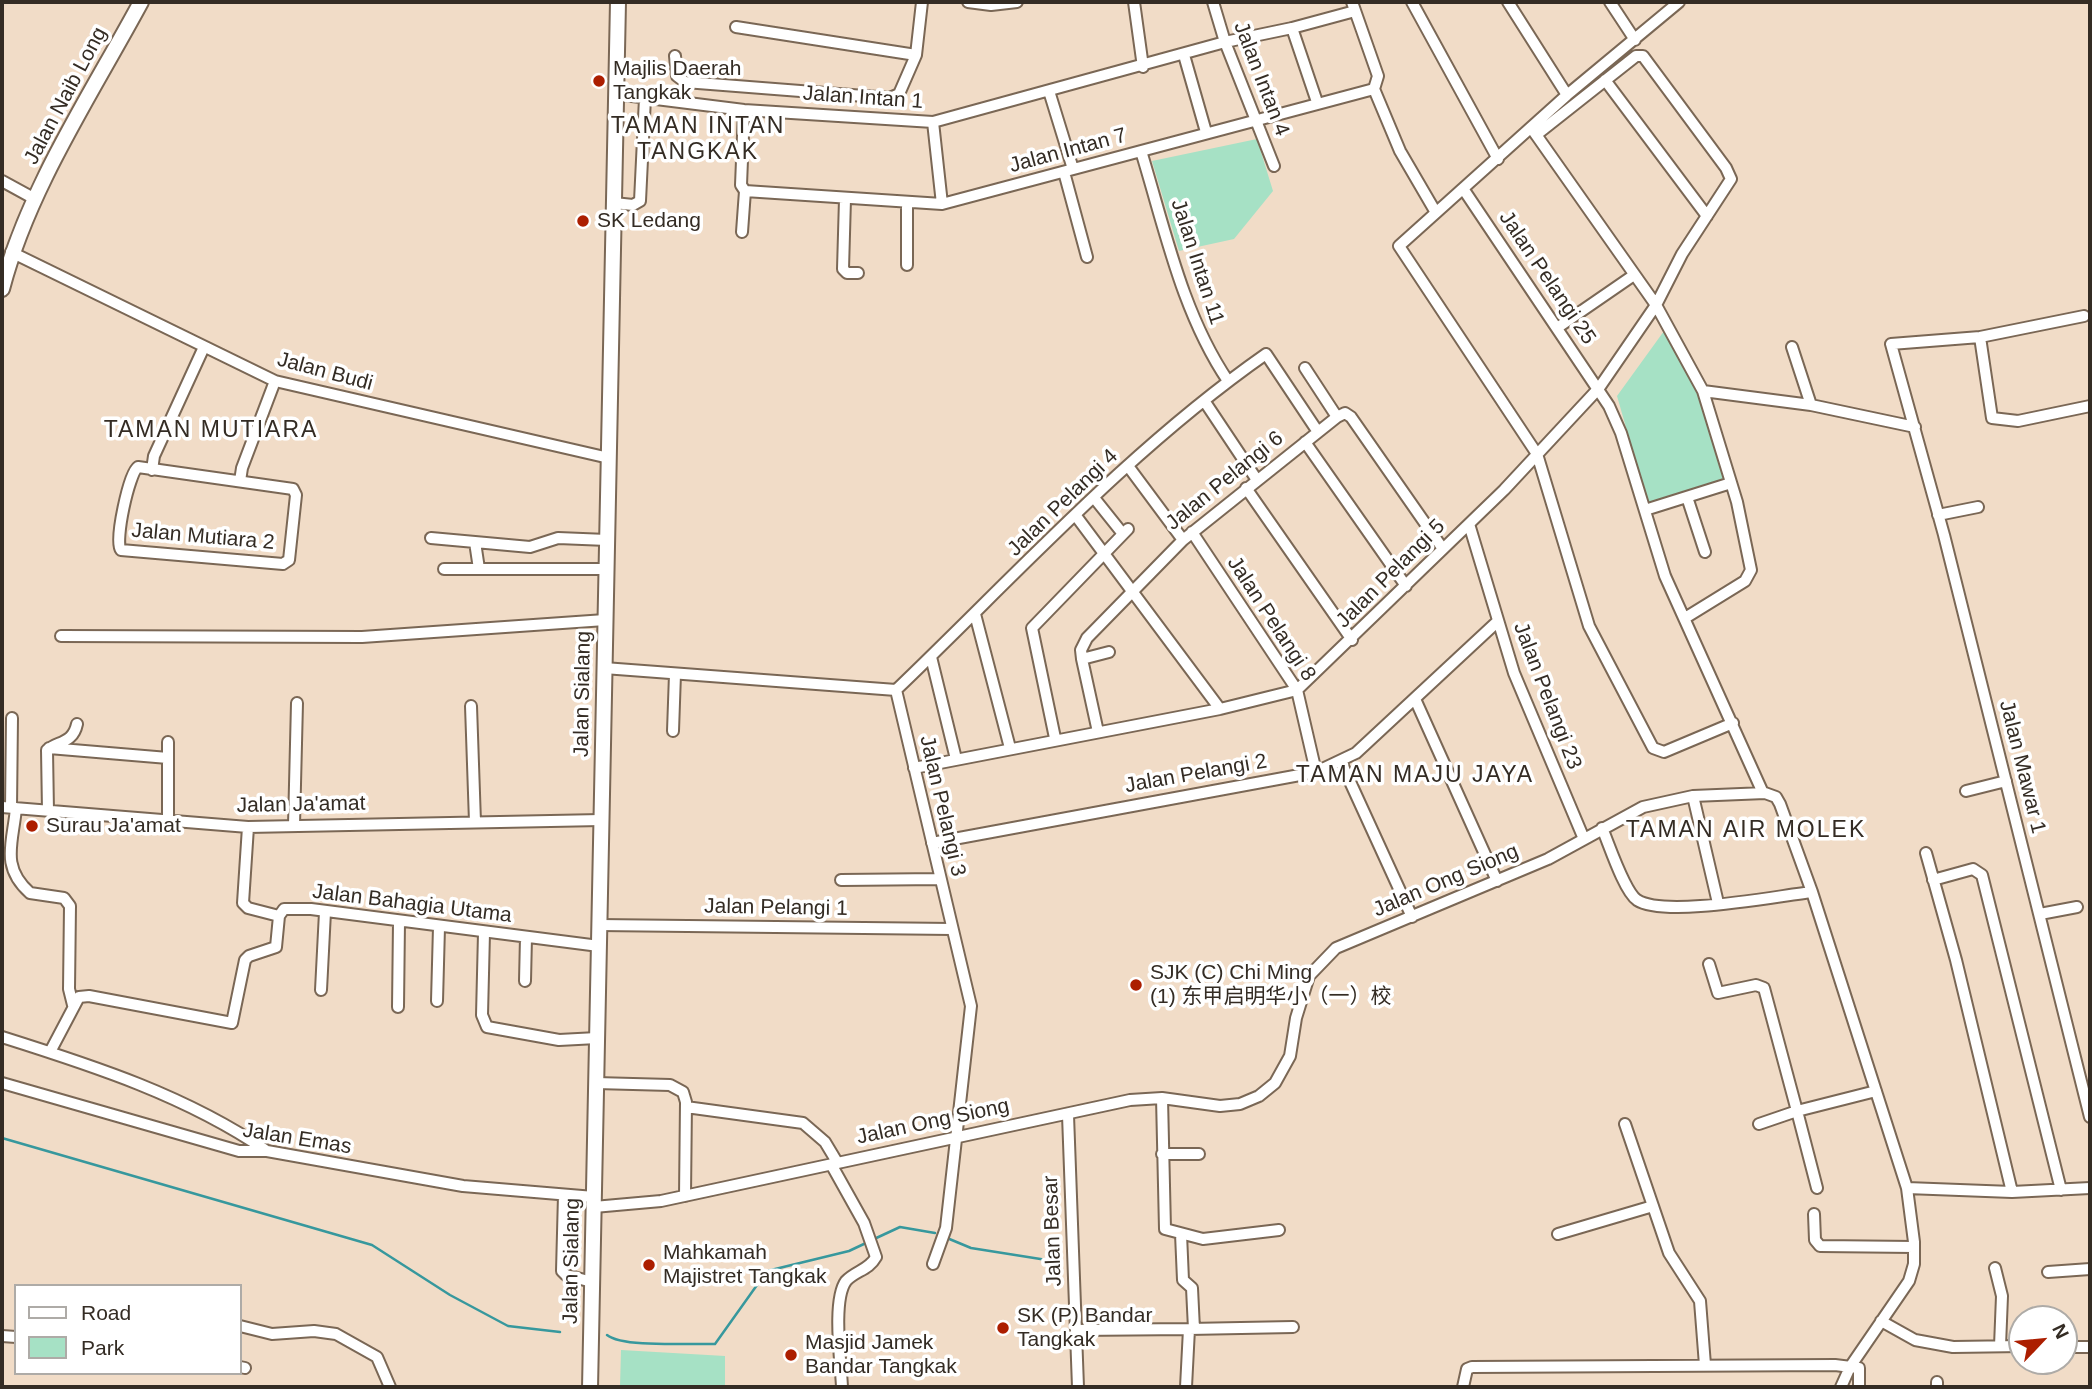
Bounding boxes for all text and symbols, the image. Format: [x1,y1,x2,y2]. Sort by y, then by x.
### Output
street label: Jalan Intan 4 [1228,18,1294,140]
street label: Jalan Naib Long [19,23,113,169]
place label: Majlis Daerah Tangkak [613,56,741,106]
marker: Majlis Daerah Tangkak [591,73,607,89]
street label: Jalan Intan 1 [802,81,924,115]
district label: TAMAN INTAN TANGKAK [612,113,784,167]
street label: Jalan Intan 7 [1007,123,1129,179]
street label: Jalan Intan 11 [1165,196,1229,328]
street label: Jalan Pelangi 25 [1493,207,1601,349]
place label: SK Ledang [597,208,701,234]
marker: SK Ledang [575,213,591,229]
street label: Jalan Budi [274,347,376,397]
district label: TAMAN MUTIARA [105,417,317,445]
street label: Jalan Pelangi 6 [1161,426,1289,536]
street label: Jalan Pelangi 4 [1003,444,1123,562]
street label: Jalan Pelangi 5 [1331,514,1451,634]
street label: Jalan Mutiara 2 [130,518,276,556]
street label: Jalan Pelangi 8 [1221,552,1321,686]
street label: Jalan Pelangi 23 [1507,619,1587,773]
street label: Jalan Sialang [569,631,597,757]
street label: Jalan Mawar 1 [1993,698,2051,836]
street label: Jalan Pelangi 3 [914,733,970,879]
street label: Jalan Pelangi 2 [1123,749,1269,799]
district label: TAMAN MAJU JAYA [1298,762,1532,790]
street label: Jalan Ja'amat [236,791,366,819]
place label: Surau Ja'amat [46,813,181,839]
district label: TAMAN AIR MOLEK [1628,817,1864,845]
marker: Surau Ja'amat [24,818,40,834]
street label: Jalan Ong Siong [1370,839,1522,923]
street label: Jalan Bahagia Utama [311,879,513,929]
street label: Jalan Pelangi 1 [704,894,848,922]
place label: SJK (C) Chi Ming (1) 东甲启明华小（一）校 [1150,960,1391,1010]
marker: SJK (C) Chi Ming (1) 东甲启明华小（一）校 [1128,977,1144,993]
street label: Jalan Ong Siong [854,1094,1012,1150]
street label: Jalan Emas [241,1118,353,1160]
street label: Jalan Besar [1038,1175,1068,1287]
street label: Jalan Sialang [558,1198,586,1324]
place label: Mahkamah Majistret Tangkak [663,1240,826,1290]
marker: Mahkamah Majistret Tangkak [641,1257,657,1273]
legend [14,1284,242,1375]
text: Road [81,1301,131,1324]
place label: SK (P) Bandar Tangkak [1017,1303,1152,1353]
north arrow [2008,1305,2078,1375]
marker: SK (P) Bandar Tangkak [995,1320,1011,1336]
text: N [2048,1321,2073,1342]
place label: Masjid Jamek Bandar Tangkak [805,1330,957,1380]
text: Park [81,1336,124,1359]
marker: Masjid Jamek Bandar Tangkak [783,1347,799,1363]

